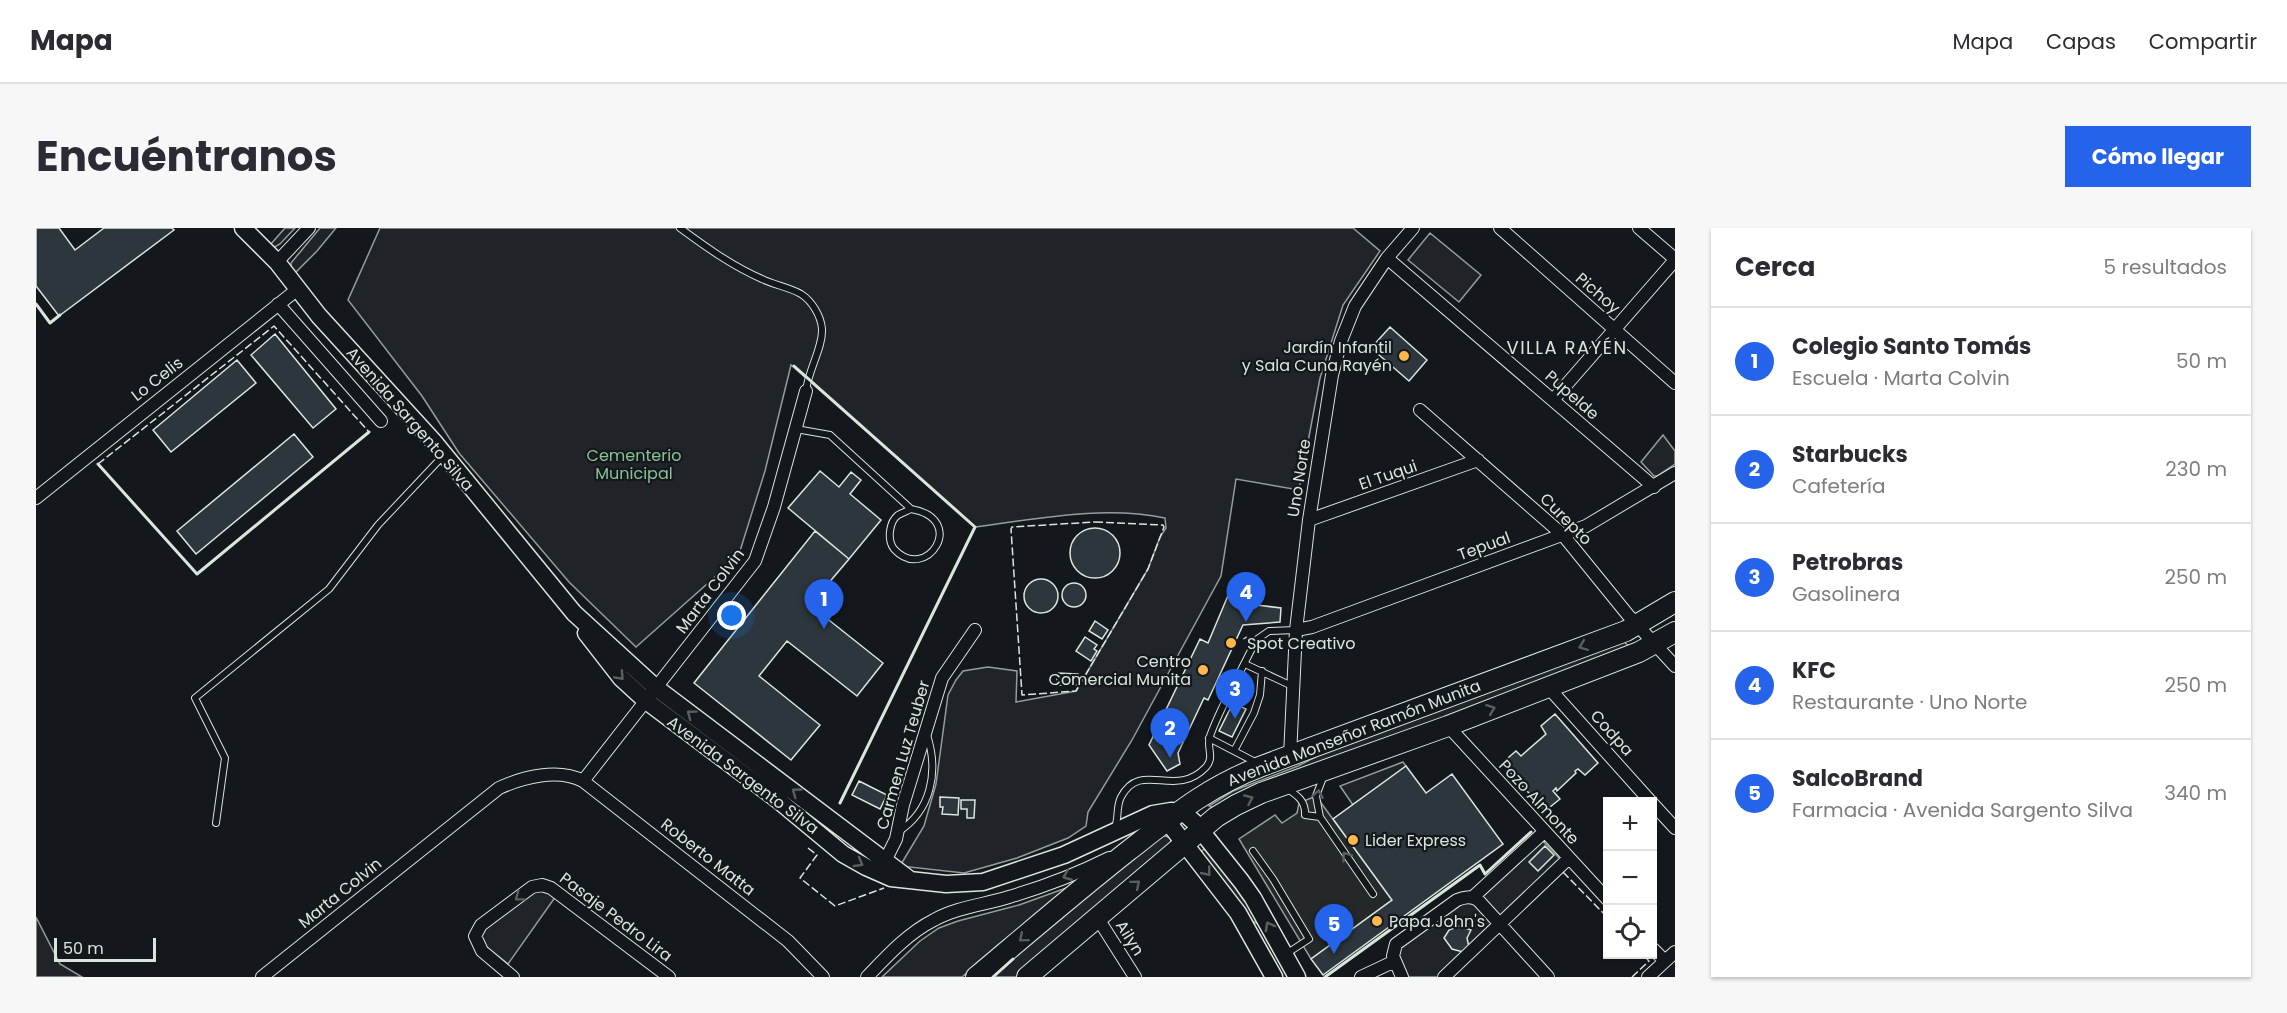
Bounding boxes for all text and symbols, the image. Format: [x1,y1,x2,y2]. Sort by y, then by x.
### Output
text: Mapa [30,21,113,60]
text: Mapa [1952,27,2013,56]
text: Capas [2046,27,2116,56]
text: Compartir [2149,27,2257,56]
button: Cómo llegar [2065,126,2251,187]
text: Encuéntranos [36,127,337,186]
text: Cerca [1735,249,1815,285]
text: 5 resultados [2104,253,2227,281]
street label: Pichoy [1571,267,1625,319]
text: Colegio Santo Tomás [1792,331,2031,362]
district label: VILLA RAYÉN [1506,335,1628,360]
place label: Jardín Infantil y Sala Cuna Rayén [1242,336,1392,377]
street label: Avenida Sargento Silva [341,342,479,496]
text: 1 [1751,347,1758,375]
text: 50 m [2176,347,2227,375]
marker: Jardín Infantil y Sala Cuna Rayén [1397,349,1411,363]
street label: Lo Celis [126,351,188,407]
text: Escuela · Marta Colvin [1792,364,2010,392]
street label: Pupelde [1540,365,1604,425]
street label: Uno Norte [1281,437,1317,519]
text: Starbucks [1792,439,1908,470]
park label: Cementerio Municipal [587,444,681,485]
street label: El Tuqui [1356,454,1420,496]
text: 2 [1749,455,1760,483]
text: 230 m [2165,455,2227,483]
text: Cafetería [1792,472,1886,500]
street label: Curepto [1535,488,1597,550]
street label: Tepual [1455,526,1513,566]
street label: Marta Colvin [670,544,750,638]
text: Petrobras [1792,547,1903,578]
text: 3 [1748,563,1761,591]
text: 250 m [2164,563,2227,591]
pin: 4 [1226,572,1266,622]
pin: 1 [804,580,844,629]
text: Gasolinera [1792,580,1900,608]
your location [717,601,746,630]
place label: ´Spot Creativo [1243,632,1356,655]
marker: ´Spot Creativo [1224,636,1238,650]
one-way arrow [1578,639,1589,652]
place label: Centro Comercial Munita [1049,650,1191,691]
text: KFC [1792,655,1836,686]
marker: Centro Comercial Munita [1196,663,1210,677]
one-way arrow [613,670,624,680]
pin: 3 [1216,670,1254,719]
text: 4 [1748,671,1761,699]
text: 250 m [2164,671,2227,699]
street label: Avenida Monseñor Ramón Munita [1224,674,1484,792]
street label: Carmen Luz Teuber [871,678,935,832]
text: Restaurante · Uno Norte [1792,688,2027,716]
one-way arrow [1485,704,1496,716]
street label: Codpa [1585,705,1639,761]
pin: 2 [1150,708,1190,758]
street label: Avenida Sargento Silva [662,710,824,840]
one-way arrow [686,710,697,721]
street label: Pozo Almonte [1494,754,1585,850]
text: SalcoBrand [1792,763,1923,794]
text: 5 [1748,779,1761,807]
text: 340 m [2164,779,2227,807]
one-way arrow [791,788,802,799]
one-way arrow [1311,789,1324,799]
one-way arrow [1243,794,1254,806]
text: Farmacia · Avenida Sargento Silva [1792,796,2133,824]
map controls [1603,797,1657,959]
button: + [1603,797,1657,851]
street label: Roberto Matta [656,813,760,901]
place label: Lider Express [1365,829,1466,852]
marker: Lider Express [1346,833,1360,847]
one-way arrow [1342,851,1353,862]
button: − [1603,851,1657,905]
street label: Marta Colvin [293,852,387,934]
one-way arrow [853,856,863,868]
one-way arrow [1199,865,1210,876]
street label: Pasaje Pedro Lira [555,867,677,967]
one-way arrow [1063,869,1074,881]
one-way arrow [1129,881,1140,892]
one-way arrow [515,890,526,901]
pin: 5 [1314,904,1354,954]
button: locate [1603,905,1657,959]
place label: Papa John's [1389,910,1485,933]
marker: Papa John's [1370,914,1384,928]
street label: Ailyn [1110,916,1150,960]
one-way arrow [1265,922,1276,932]
one-way arrow [1019,931,1030,942]
scale bar [54,935,156,962]
text: 50 m [63,937,104,960]

